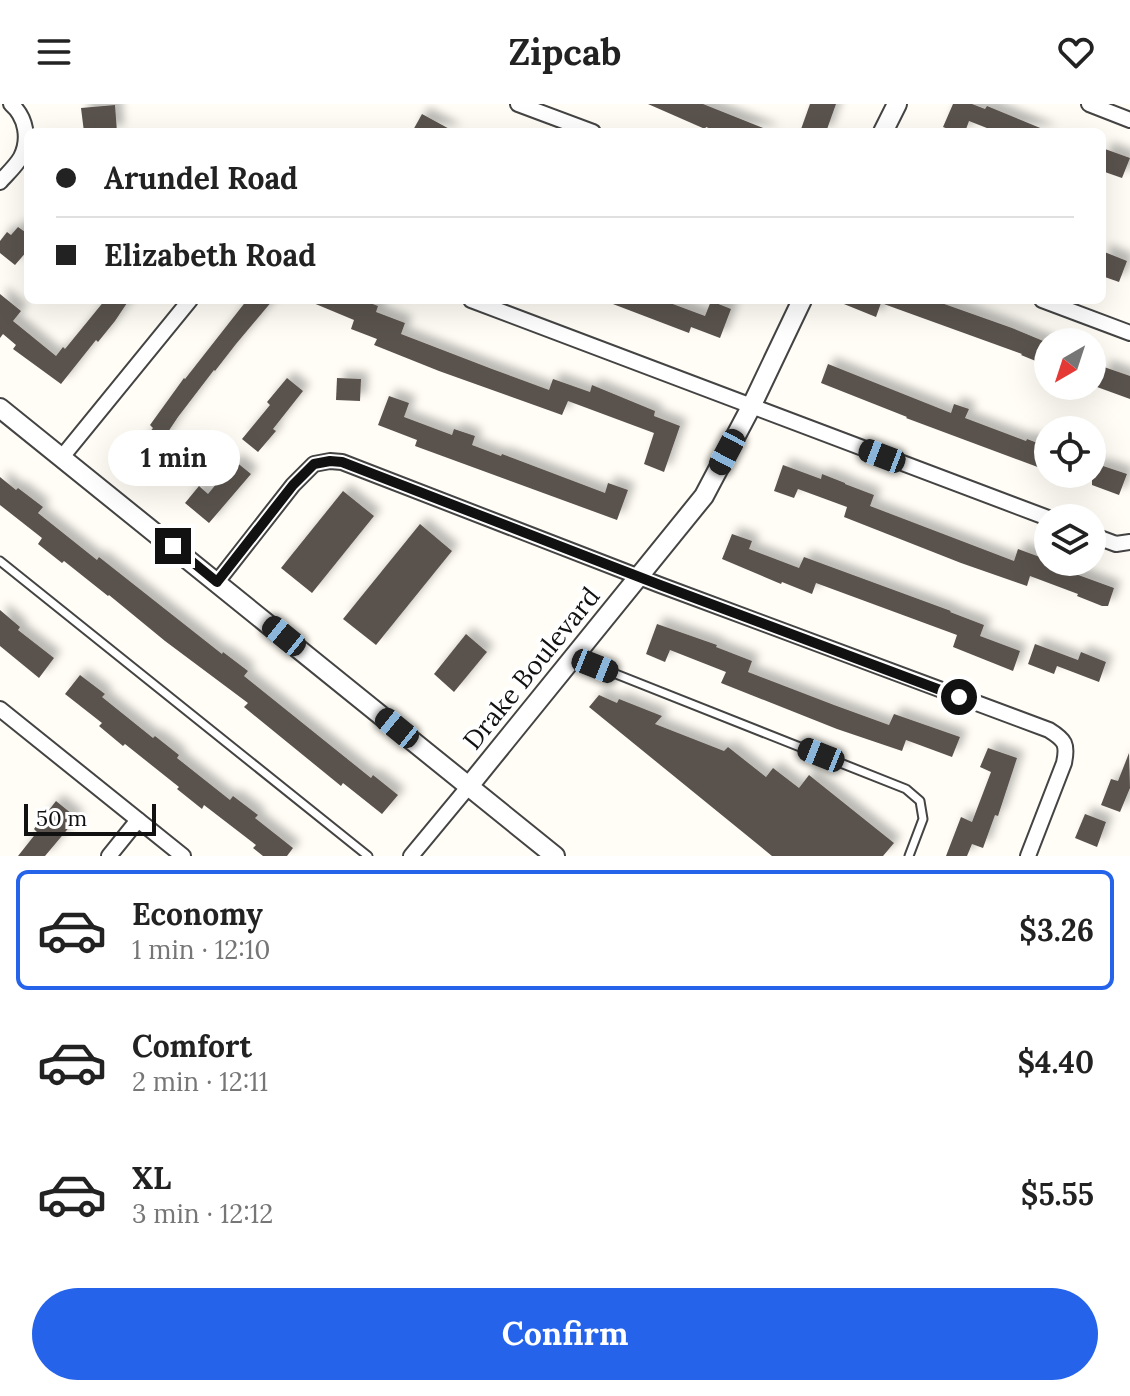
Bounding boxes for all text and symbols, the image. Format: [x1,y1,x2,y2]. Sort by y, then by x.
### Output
text: Zipcab [508,29,622,75]
icon: menu [32,30,76,74]
icon: heart [1054,30,1098,74]
text: Arundel Road [104,159,298,197]
text: Elizabeth Road [104,236,316,274]
north arrow [1034,328,1106,400]
map controls [1034,328,1106,576]
button: locate [1034,416,1106,488]
car [705,425,749,479]
callout: 1 min [107,430,239,486]
car [855,436,909,476]
text: 1 min [141,441,207,474]
button: layers [1034,504,1106,576]
route end [155,528,191,564]
street label: Drake Boulevard [455,580,607,756]
car [258,612,310,660]
car [568,646,622,686]
route start [941,679,977,715]
car [371,704,423,752]
car [794,735,848,775]
scale bar [24,800,156,836]
text: 50 m [36,804,87,832]
icon: car [36,894,108,966]
text: Economy [132,895,263,933]
text: $3.26 [1019,911,1094,949]
text: 1 min · 12:10 [132,933,270,966]
icon: car [36,1026,108,1098]
text: Comfort [132,1027,252,1065]
text: $4.40 [1017,1043,1094,1081]
text: 2 min · 12:11 [132,1065,268,1098]
icon: car [36,1158,108,1230]
text: XL [132,1159,171,1197]
text: $5.55 [1021,1175,1094,1213]
text: 3 min · 12:12 [132,1197,273,1230]
button: Confirm [32,1288,1098,1380]

